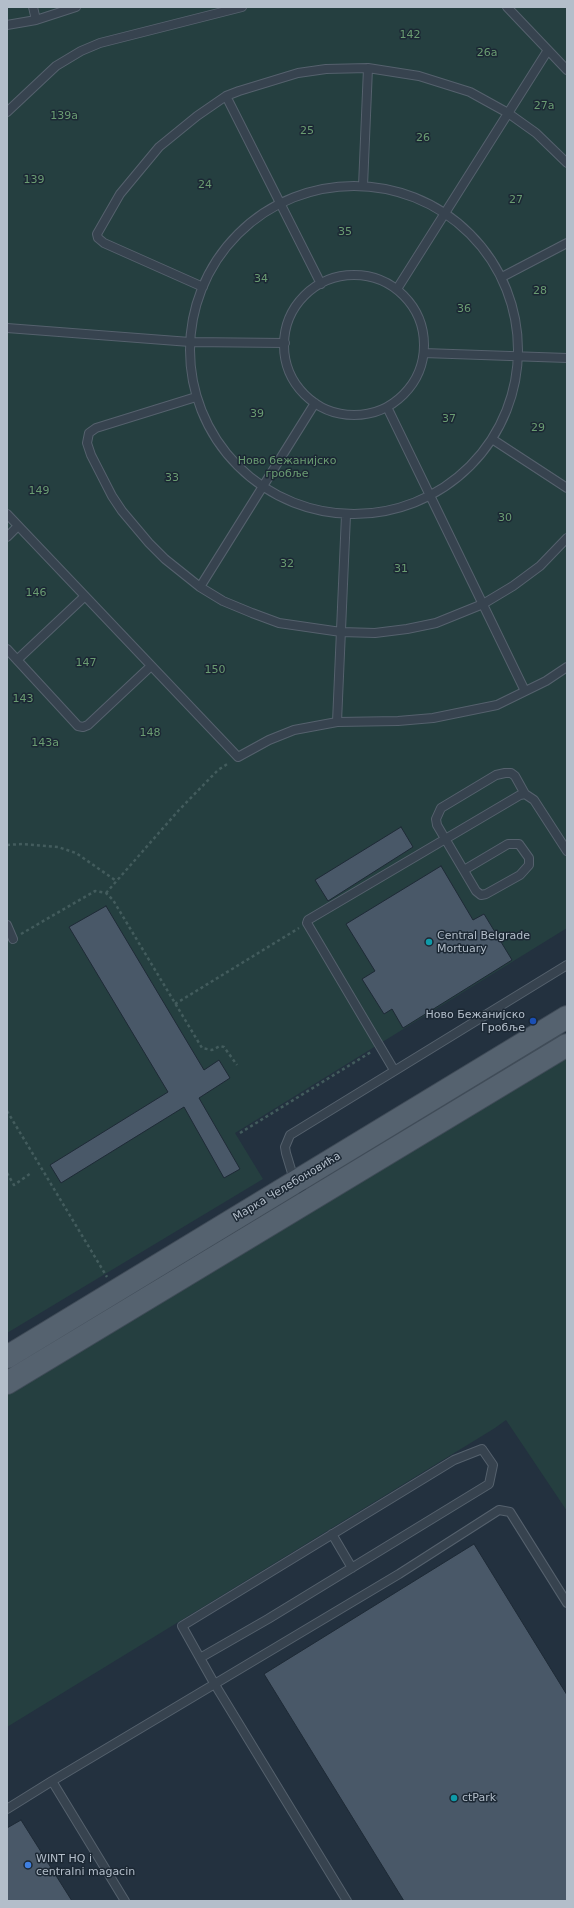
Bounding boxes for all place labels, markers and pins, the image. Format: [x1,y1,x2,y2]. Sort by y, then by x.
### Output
place label: Central Belgrade Mortuary [437,929,530,955]
marker: Central Belgrade Mortuary [424,937,434,947]
place label: Ново Бежанијско Гробље [426,1008,525,1034]
marker: Ново Бежанијско Гробље [528,1016,538,1026]
place label: ctPark [462,1791,496,1805]
marker: ctPark [449,1793,459,1803]
place label: WINT HQ i centralni magacin [36,1852,135,1878]
marker: WINT HQ i centralni magacin [23,1860,33,1870]

